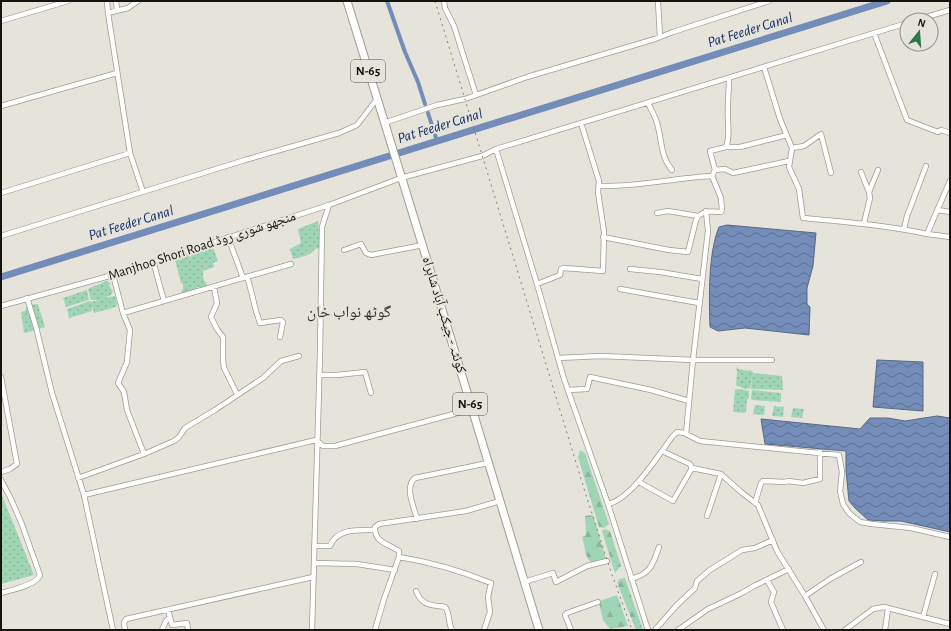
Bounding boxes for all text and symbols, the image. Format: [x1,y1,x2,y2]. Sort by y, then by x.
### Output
water label: Pat Feeder Canal [706,10,795,50]
north arrow [899,12,939,52]
text: N [917,17,927,29]
road number: N-65 [351,60,385,82]
water label: Pat Feeder Canal [396,106,485,146]
water label: Pat Feeder Canal [87,203,176,243]
street label: Manjhoo Shori Road منجھو شوری روڈ [107,209,298,284]
street label: کوئٹہ - جیکب آباد شاہراہ [419,255,469,375]
district label: گوٹھ نواب خان [307,304,392,322]
road number: N-65 [453,393,487,415]

